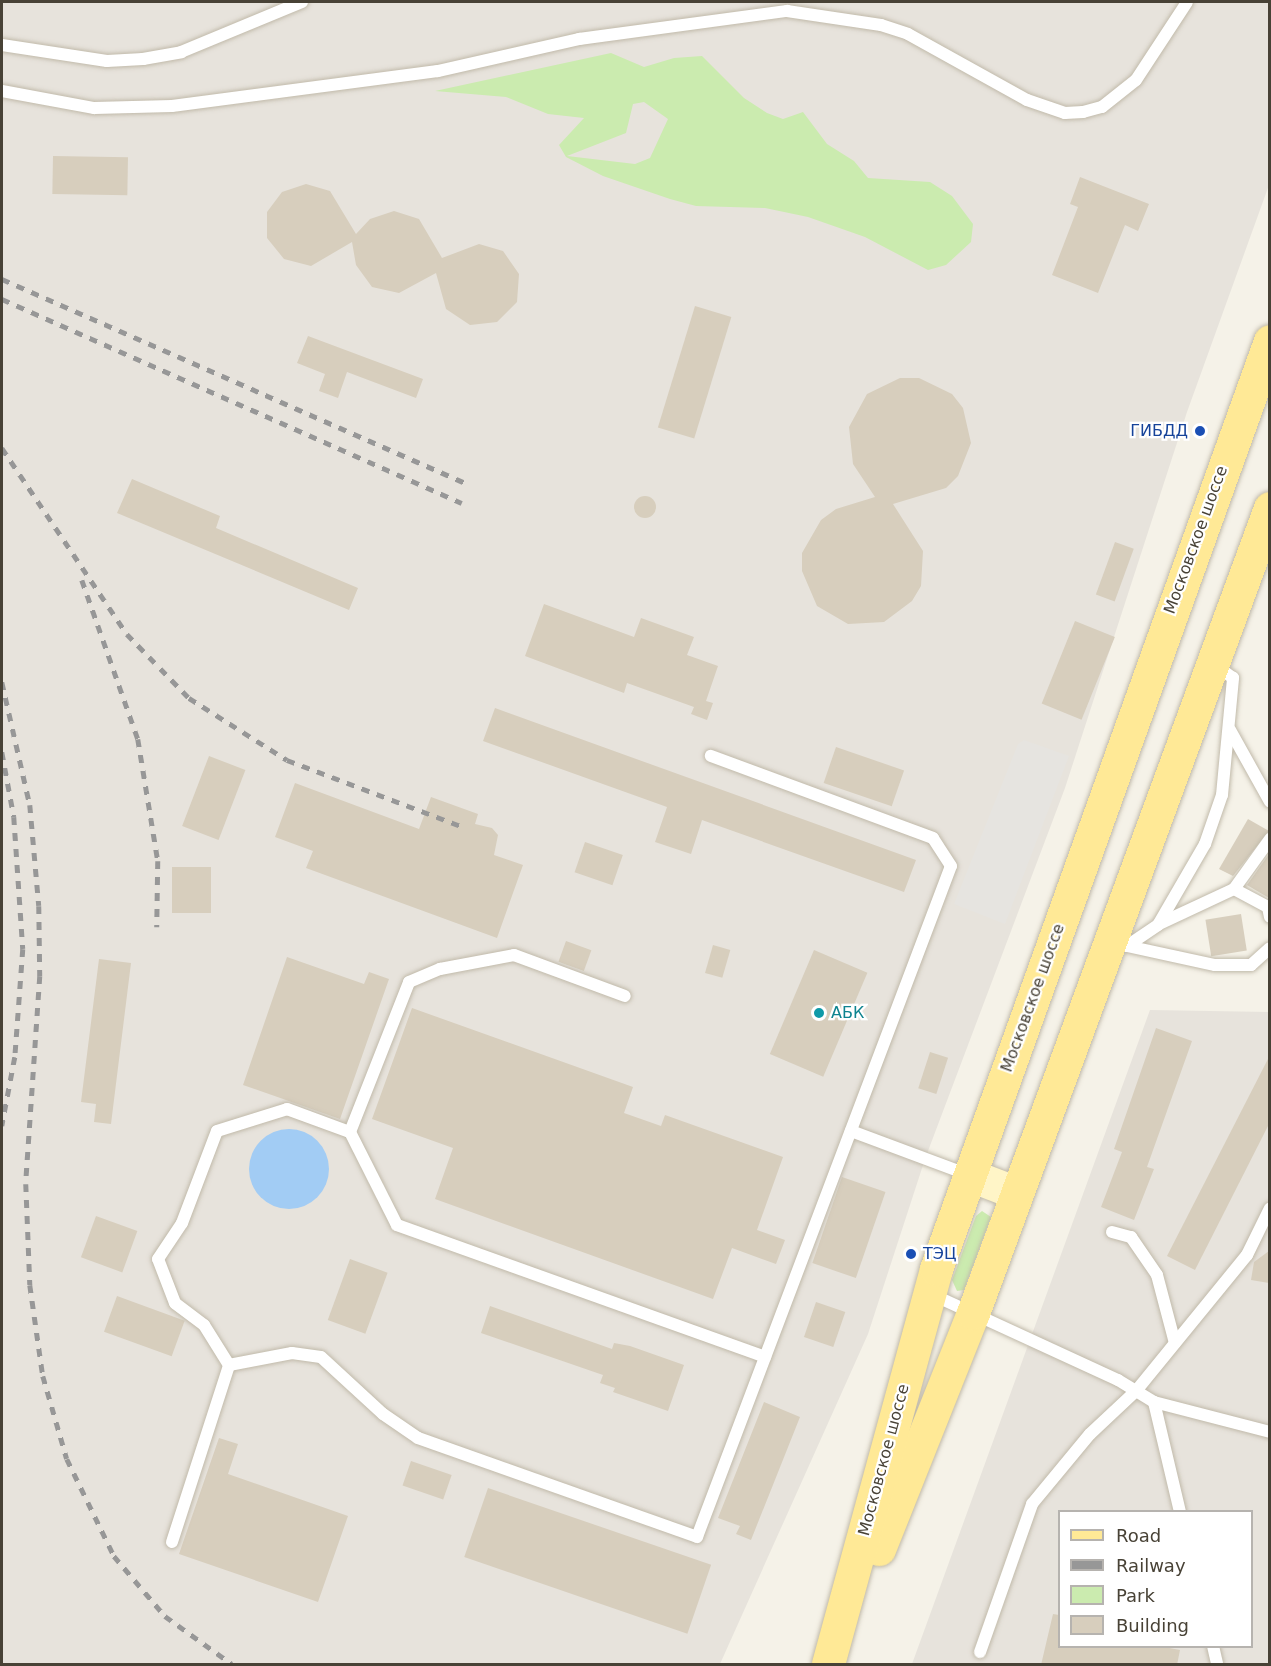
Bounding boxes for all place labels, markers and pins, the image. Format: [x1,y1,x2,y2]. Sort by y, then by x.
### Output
place label: ГИБДД [1130,421,1188,441]
marker: ГИБДД [1193,424,1207,438]
place label: АБК [831,1003,864,1023]
marker: АБК [812,1006,826,1020]
place label: ТЭЦ [923,1244,956,1264]
marker: ТЭЦ [904,1247,918,1261]

